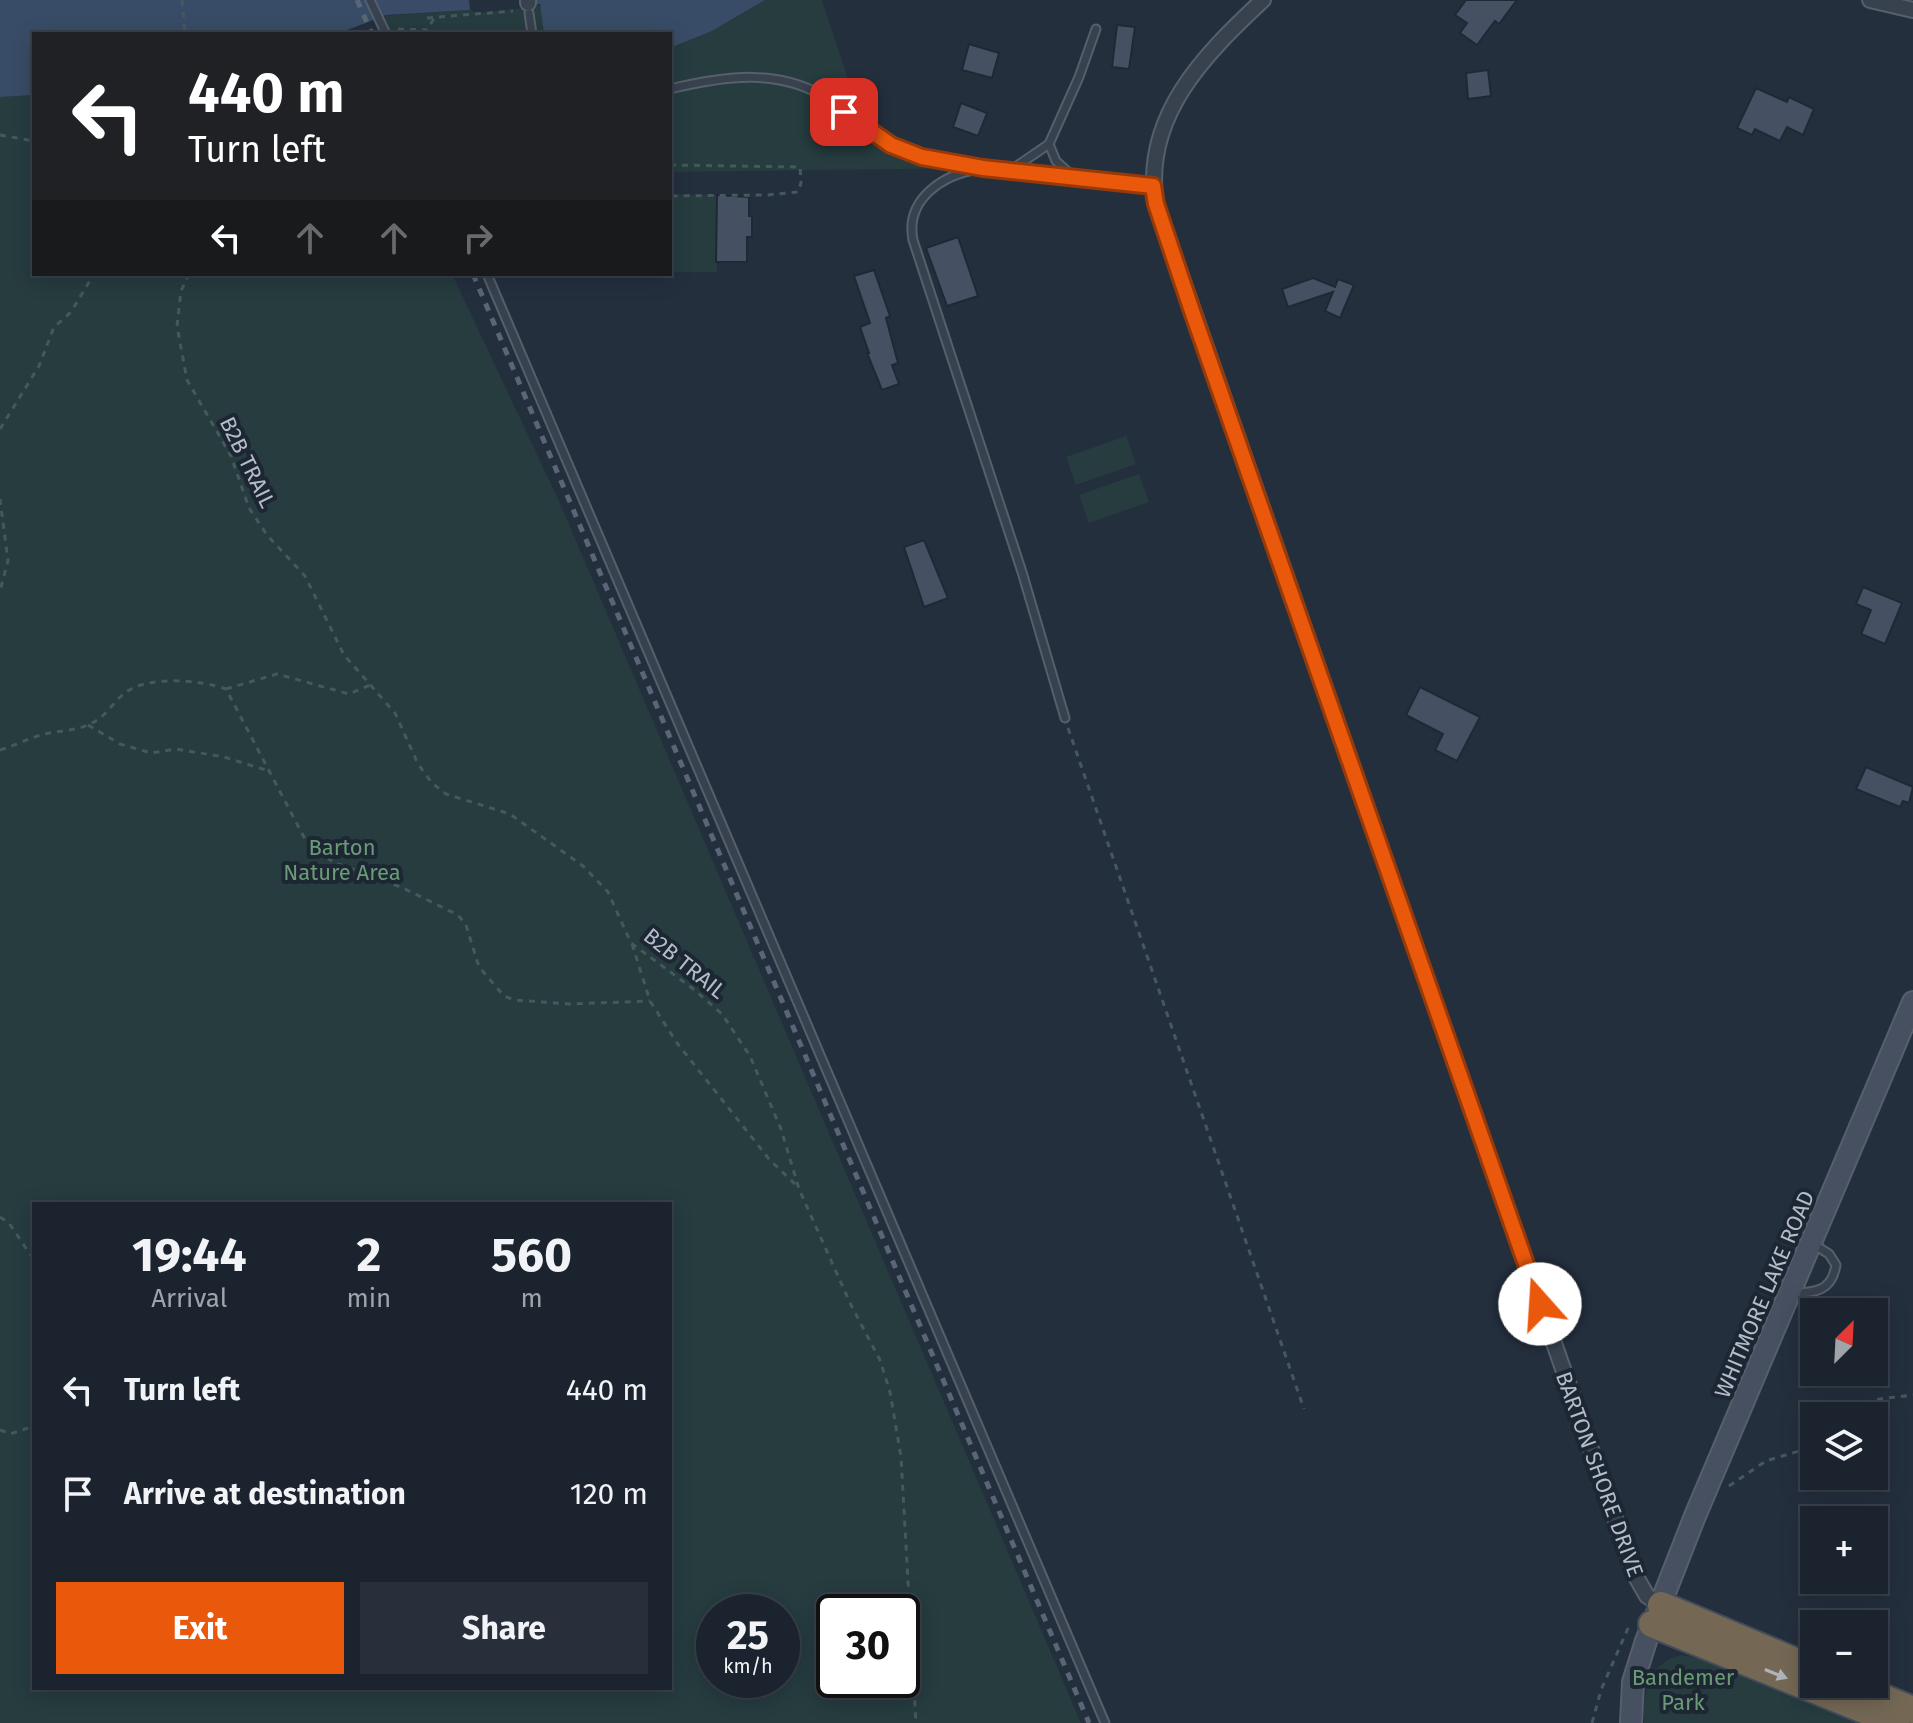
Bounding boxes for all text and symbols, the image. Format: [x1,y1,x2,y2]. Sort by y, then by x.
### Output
text: 440 m [188,60,345,127]
icon: left [56,64,160,168]
pin [810,78,878,146]
icon: arrive [822,90,866,134]
text: Turn left [188,128,326,172]
icon: left [204,216,248,260]
icon: ahead [288,216,332,260]
icon: ahead [372,216,416,260]
icon: right [456,216,500,260]
street label: B2B TRAIL [214,412,281,512]
park label: Barton Nature Area [283,834,401,886]
street label: B2B TRAIL [638,922,731,1005]
street label: WHITMORE LAKE ROAD [1709,1186,1820,1402]
text: 19:44 [132,1226,247,1284]
text: 2 [356,1226,381,1284]
text: 560 [491,1226,572,1284]
position arrow [1498,1262,1582,1346]
text: Arrival [151,1283,227,1314]
text: min [346,1283,391,1314]
text: m [521,1283,543,1314]
north arrow [1800,1298,1888,1386]
map controls [1800,1298,1888,1698]
icon: left [56,1368,100,1412]
street label: BARTON SHORE DRIVE [1550,1368,1649,1581]
text: Turn left [124,1372,240,1408]
text: 440 m [566,1372,648,1408]
button: layers [1800,1402,1888,1490]
icon: arrive [56,1472,100,1516]
text: Arrive at destination [124,1476,406,1512]
text: 120 m [570,1476,648,1512]
button: + [1800,1506,1888,1594]
button: Exit [56,1582,344,1674]
button: Share [360,1582,648,1674]
speed limit sign: 30 [816,1594,920,1698]
button: − [1800,1610,1888,1698]
text: 25 [727,1612,769,1660]
text: km/h [723,1654,773,1678]
park label: Bandemer Park [1632,1664,1735,1716]
one-way arrow [1765,1668,1788,1681]

